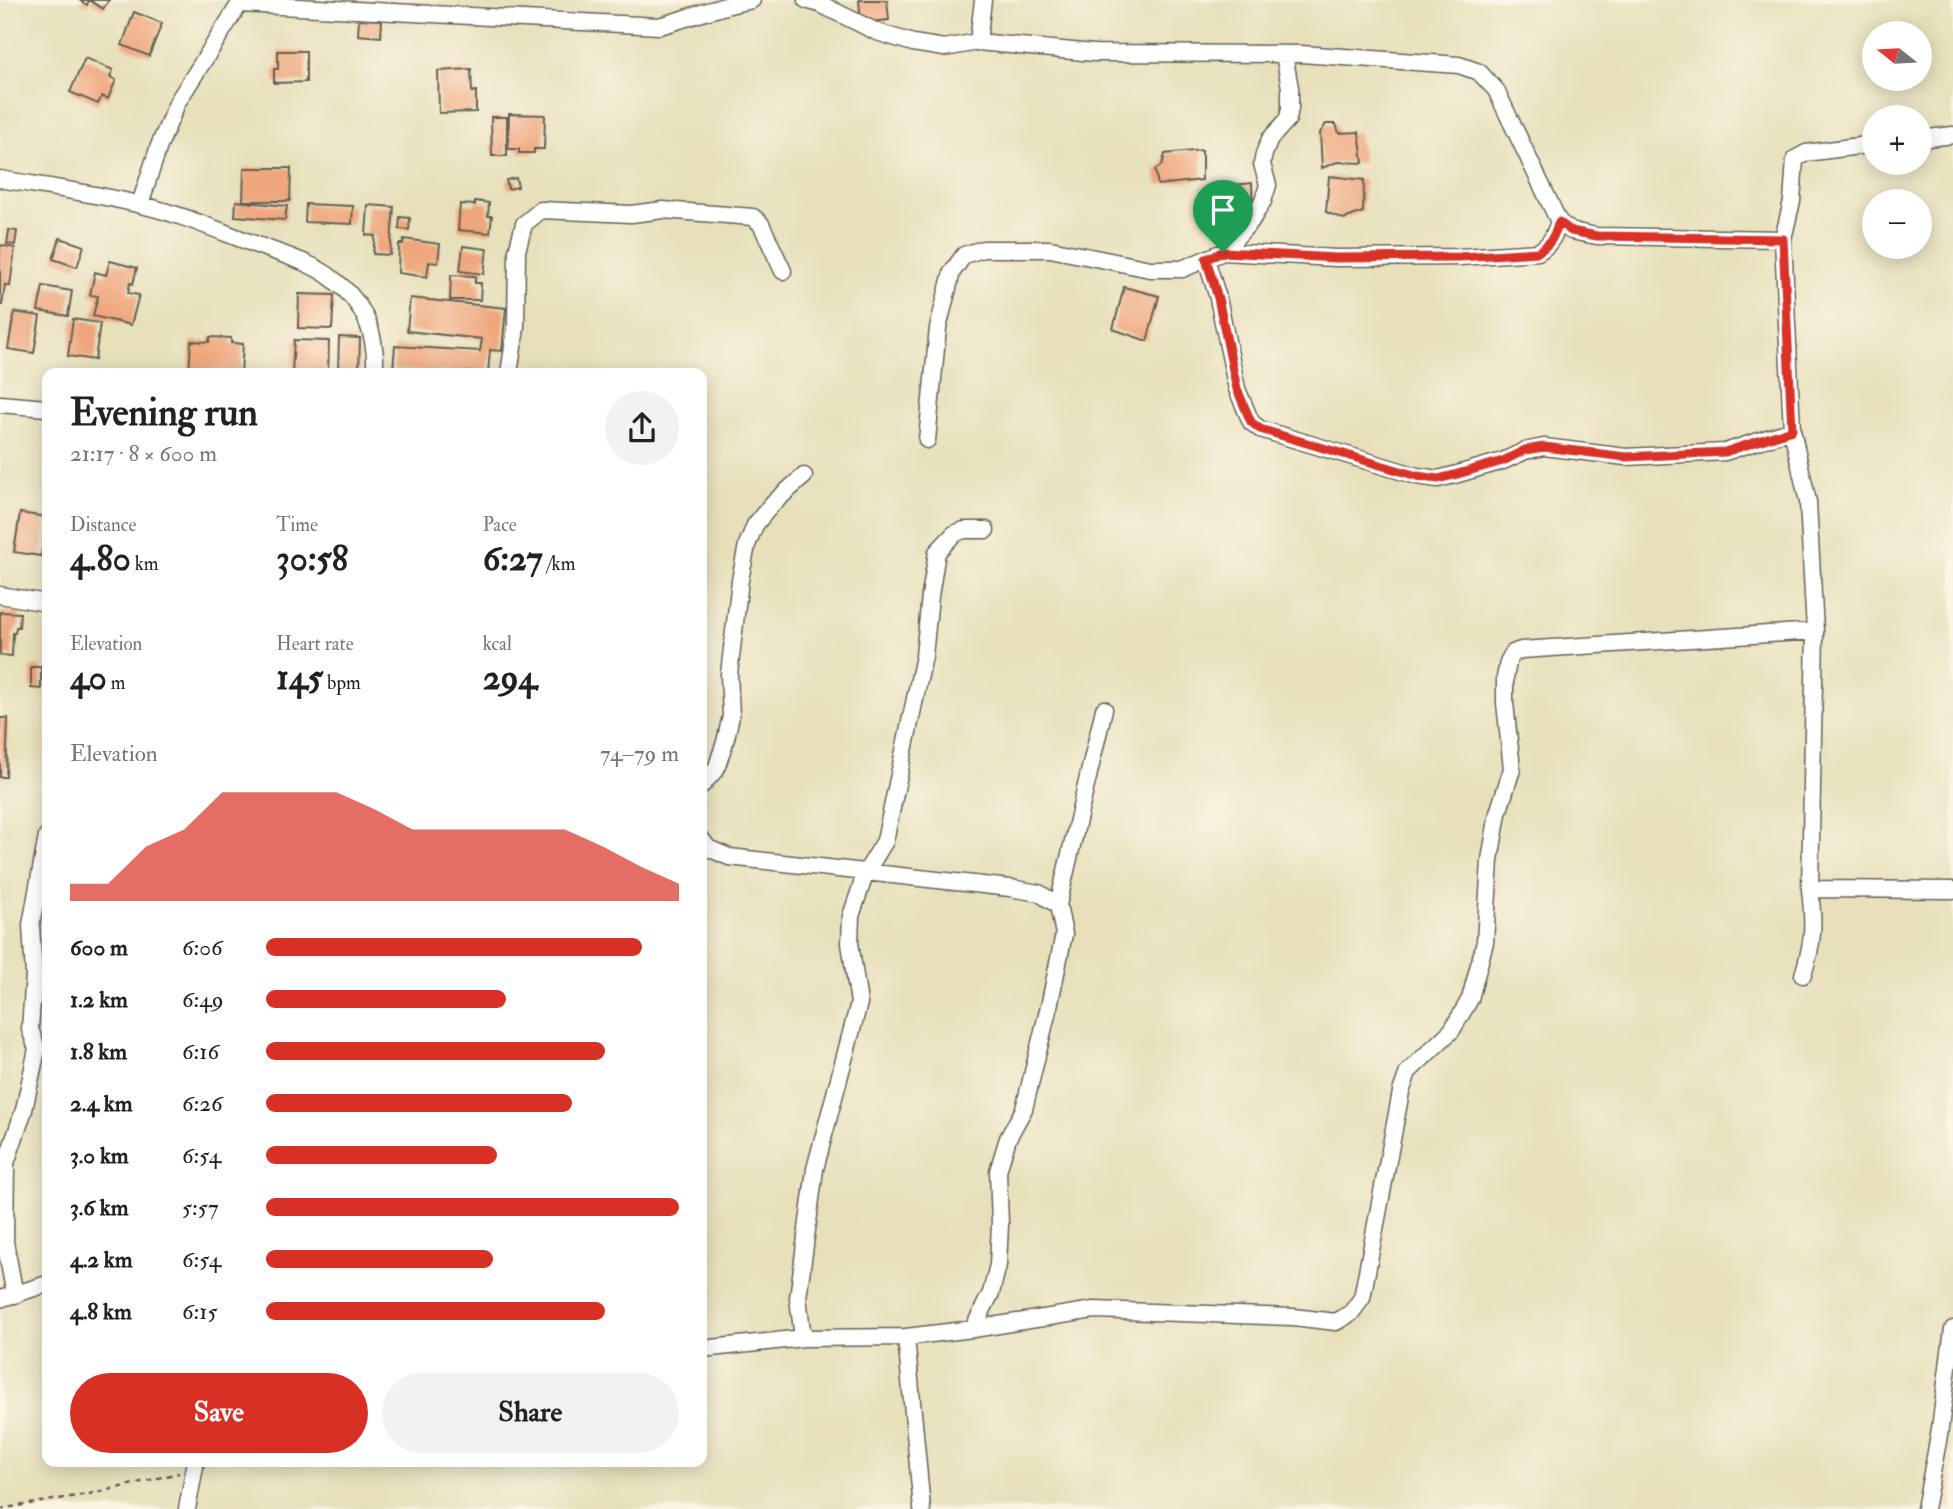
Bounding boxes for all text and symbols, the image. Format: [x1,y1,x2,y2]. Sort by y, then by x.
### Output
north arrow [1862,21,1932,91]
map controls [1862,21,1932,259]
button: + [1862,105,1932,175]
pin [1193,180,1253,252]
button: − [1862,189,1932,259]
icon: arrive [1204,191,1242,229]
text: Evening run [70,389,258,437]
button: share [605,391,679,465]
text: 21:17 · 8 × 600 m [70,439,217,468]
text: Distance [70,513,136,537]
text: Time [276,513,318,537]
text: Pace [483,513,517,537]
text: 4.80 [70,537,131,581]
text: 30:58 [276,537,348,581]
text: 6:27 [483,537,543,581]
text: km [131,552,159,576]
text: /km [543,552,575,576]
text: Elevation [70,632,142,656]
text: Heart rate [276,632,354,656]
text: kcal [483,632,512,656]
text: 40 [70,656,107,700]
text: 145 [276,656,323,700]
text: 294 [483,656,537,700]
text: m [107,671,126,695]
text: bpm [323,671,361,695]
text: Elevation [70,739,158,768]
text: 74–79 m [600,739,679,768]
text: 600 m [70,933,128,962]
text: 6:06 [182,933,223,962]
text: 1.2 km [70,985,128,1014]
text: 6:49 [182,985,223,1014]
text: 1.8 km [70,1037,127,1066]
text: 6:16 [182,1037,219,1066]
text: 2.4 km [70,1089,133,1118]
text: 6:26 [182,1089,223,1118]
text: 3.0 km [70,1141,129,1170]
text: 6:54 [182,1141,221,1170]
text: 3.6 km [70,1193,129,1222]
text: 5:57 [182,1193,218,1222]
text: 4.2 km [70,1245,133,1274]
text: 6:54 [182,1245,221,1274]
text: 4.8 km [70,1297,132,1326]
text: 6:15 [182,1297,218,1326]
button: Save [70,1373,368,1453]
button: Share [382,1373,679,1453]

